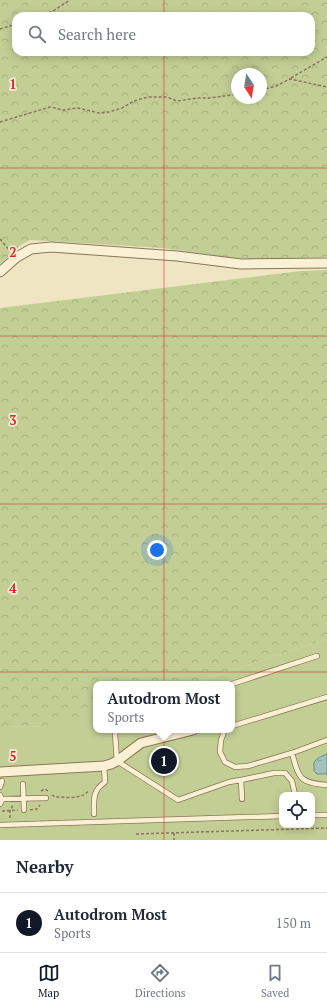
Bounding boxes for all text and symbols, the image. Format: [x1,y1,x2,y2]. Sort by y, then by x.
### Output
search box [12,12,315,56]
icon: search [26,23,48,45]
text: Search here [58,24,136,44]
north arrow [231,68,267,104]
text: 1 [9,75,17,93]
text: 2 [9,243,17,261]
text: 3 [9,411,17,429]
your location [147,540,167,560]
text: 4 [9,579,17,597]
popup [93,681,235,733]
text: Autodrom Most [107,688,221,708]
text: Sports [107,708,144,726]
pin: 1 [151,746,177,776]
text: 5 [9,747,17,765]
map controls [279,792,315,828]
button: locate [279,792,315,828]
text: Nearby [16,855,74,878]
text: Autodrom Most [54,904,167,924]
text: 1 [25,914,33,932]
text: 150 m [276,914,311,932]
text: Sports [54,924,91,942]
tab: Map [38,962,60,1000]
tab: Directions [135,962,186,1000]
tab: Saved [261,962,289,1000]

